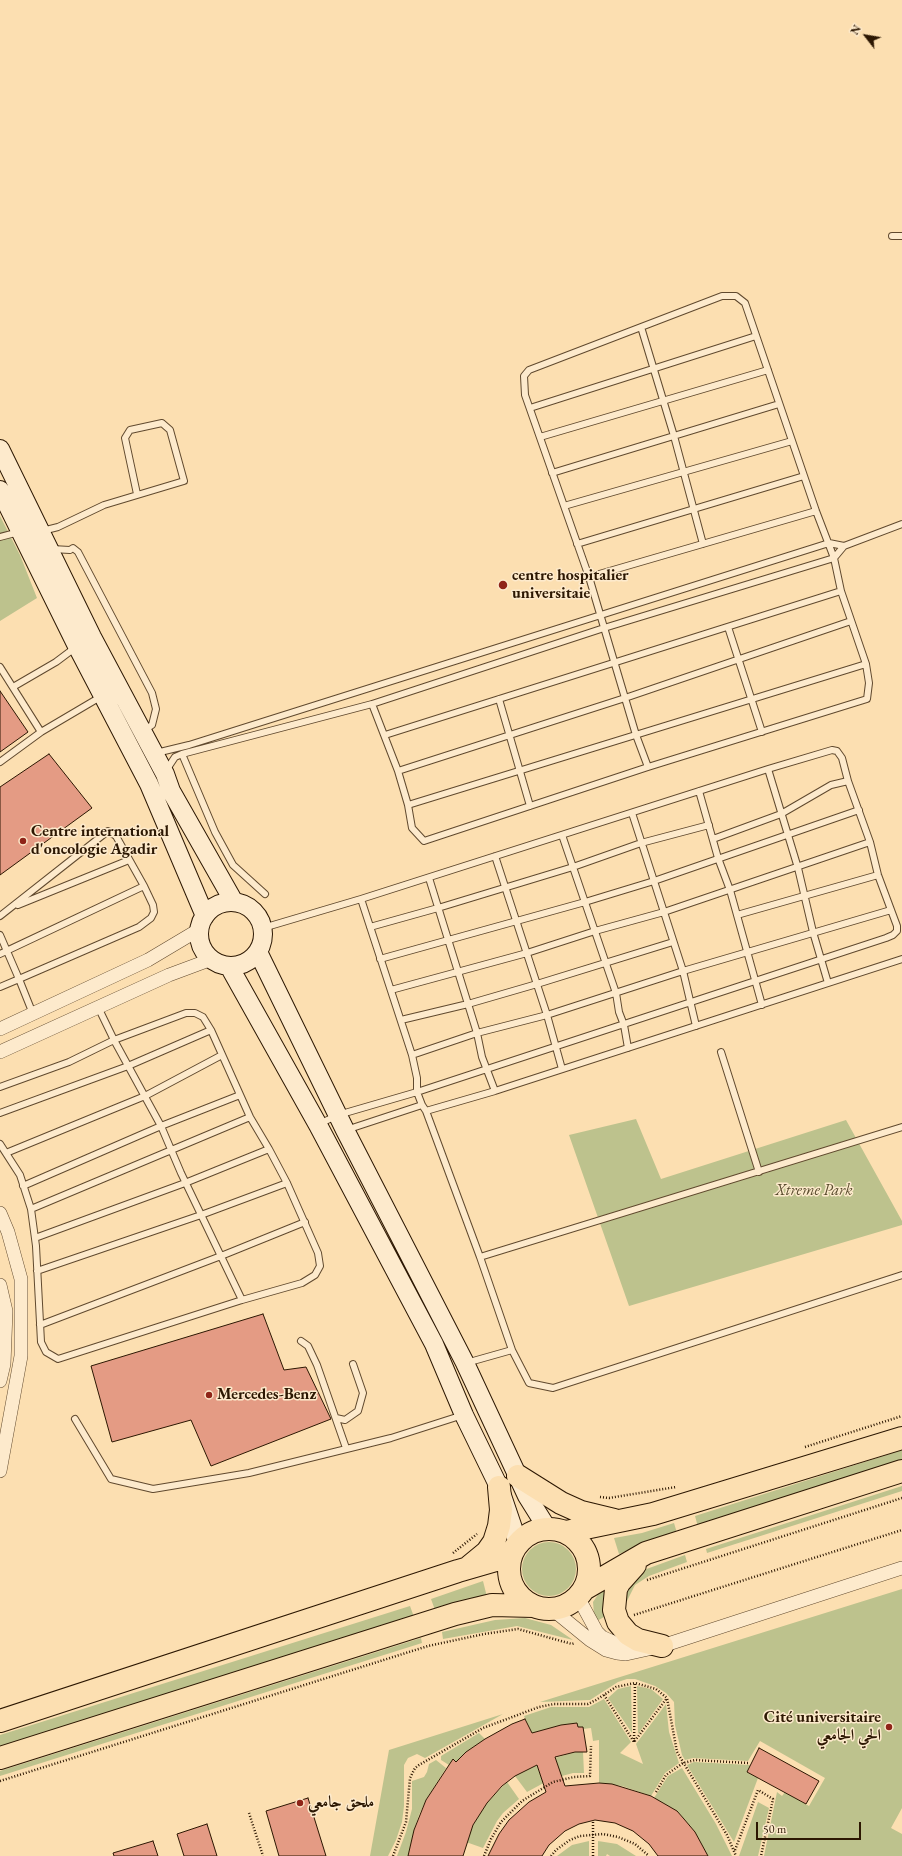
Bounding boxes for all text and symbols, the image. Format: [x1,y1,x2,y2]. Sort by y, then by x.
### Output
north arrow [846,16,886,56]
text: N [847,22,864,37]
place label: centre hospitalier universitaie [512,566,629,604]
marker: centre hospitalier universitaie [497,579,509,591]
place label: Centre international d'oncologie Agadir [31,822,169,860]
marker: Centre international d'oncologie Agadir [18,836,28,846]
park label: Xtreme Park [776,1181,852,1201]
place label: Mercedes-Benz [217,1385,316,1405]
marker: Mercedes-Benz [204,1390,214,1400]
place label: Cité universitaire الحي الجامعي [764,1708,881,1746]
marker: Cité universitaire الحي الجامعي [884,1722,894,1732]
place label: ملحق جامعي [308,1793,374,1813]
marker: ملحق جامعي [295,1798,305,1808]
scale bar [758,1814,863,1840]
text: 50 m [763,1821,786,1837]

